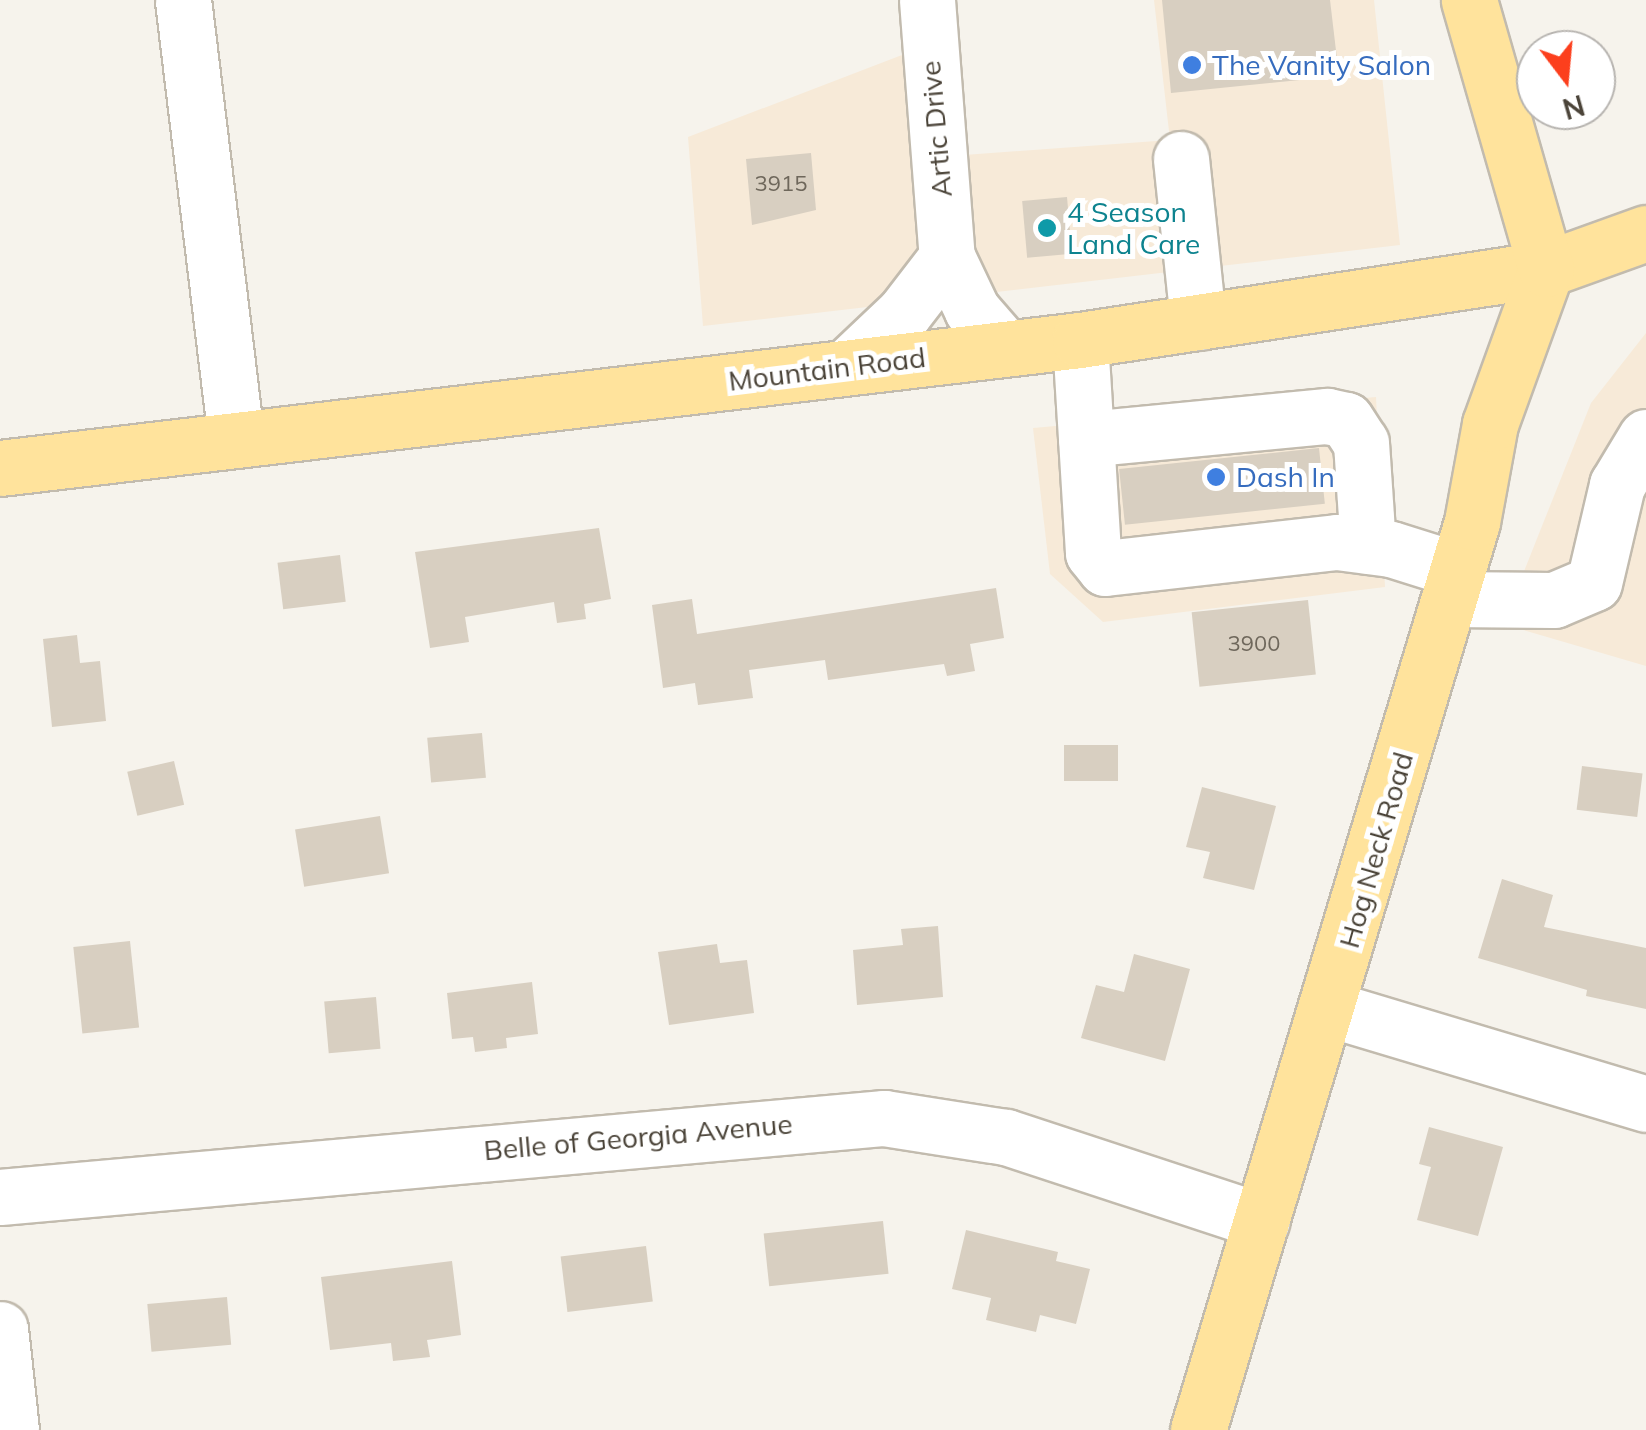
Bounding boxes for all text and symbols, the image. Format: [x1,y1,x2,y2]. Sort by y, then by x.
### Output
north arrow [1516,30,1616,130]
place label: The Vanity Salon [1212,48,1431,82]
marker: The Vanity Salon [1181,54,1203,76]
street label: Artic Drive [913,59,959,199]
text: N [1559,88,1589,127]
house number: 3915 [755,171,807,197]
place label: 4 Season Land Care [1067,195,1200,261]
marker: 4 Season Land Care [1036,217,1058,239]
street label: Mountain Road [727,340,927,398]
place label: Dash In [1236,460,1335,494]
marker: Dash In [1205,466,1227,488]
house number: 3900 [1228,631,1280,657]
street label: Hog Neck Road [1332,748,1420,952]
street label: Belle of Georgia Avenue [482,1107,794,1167]

